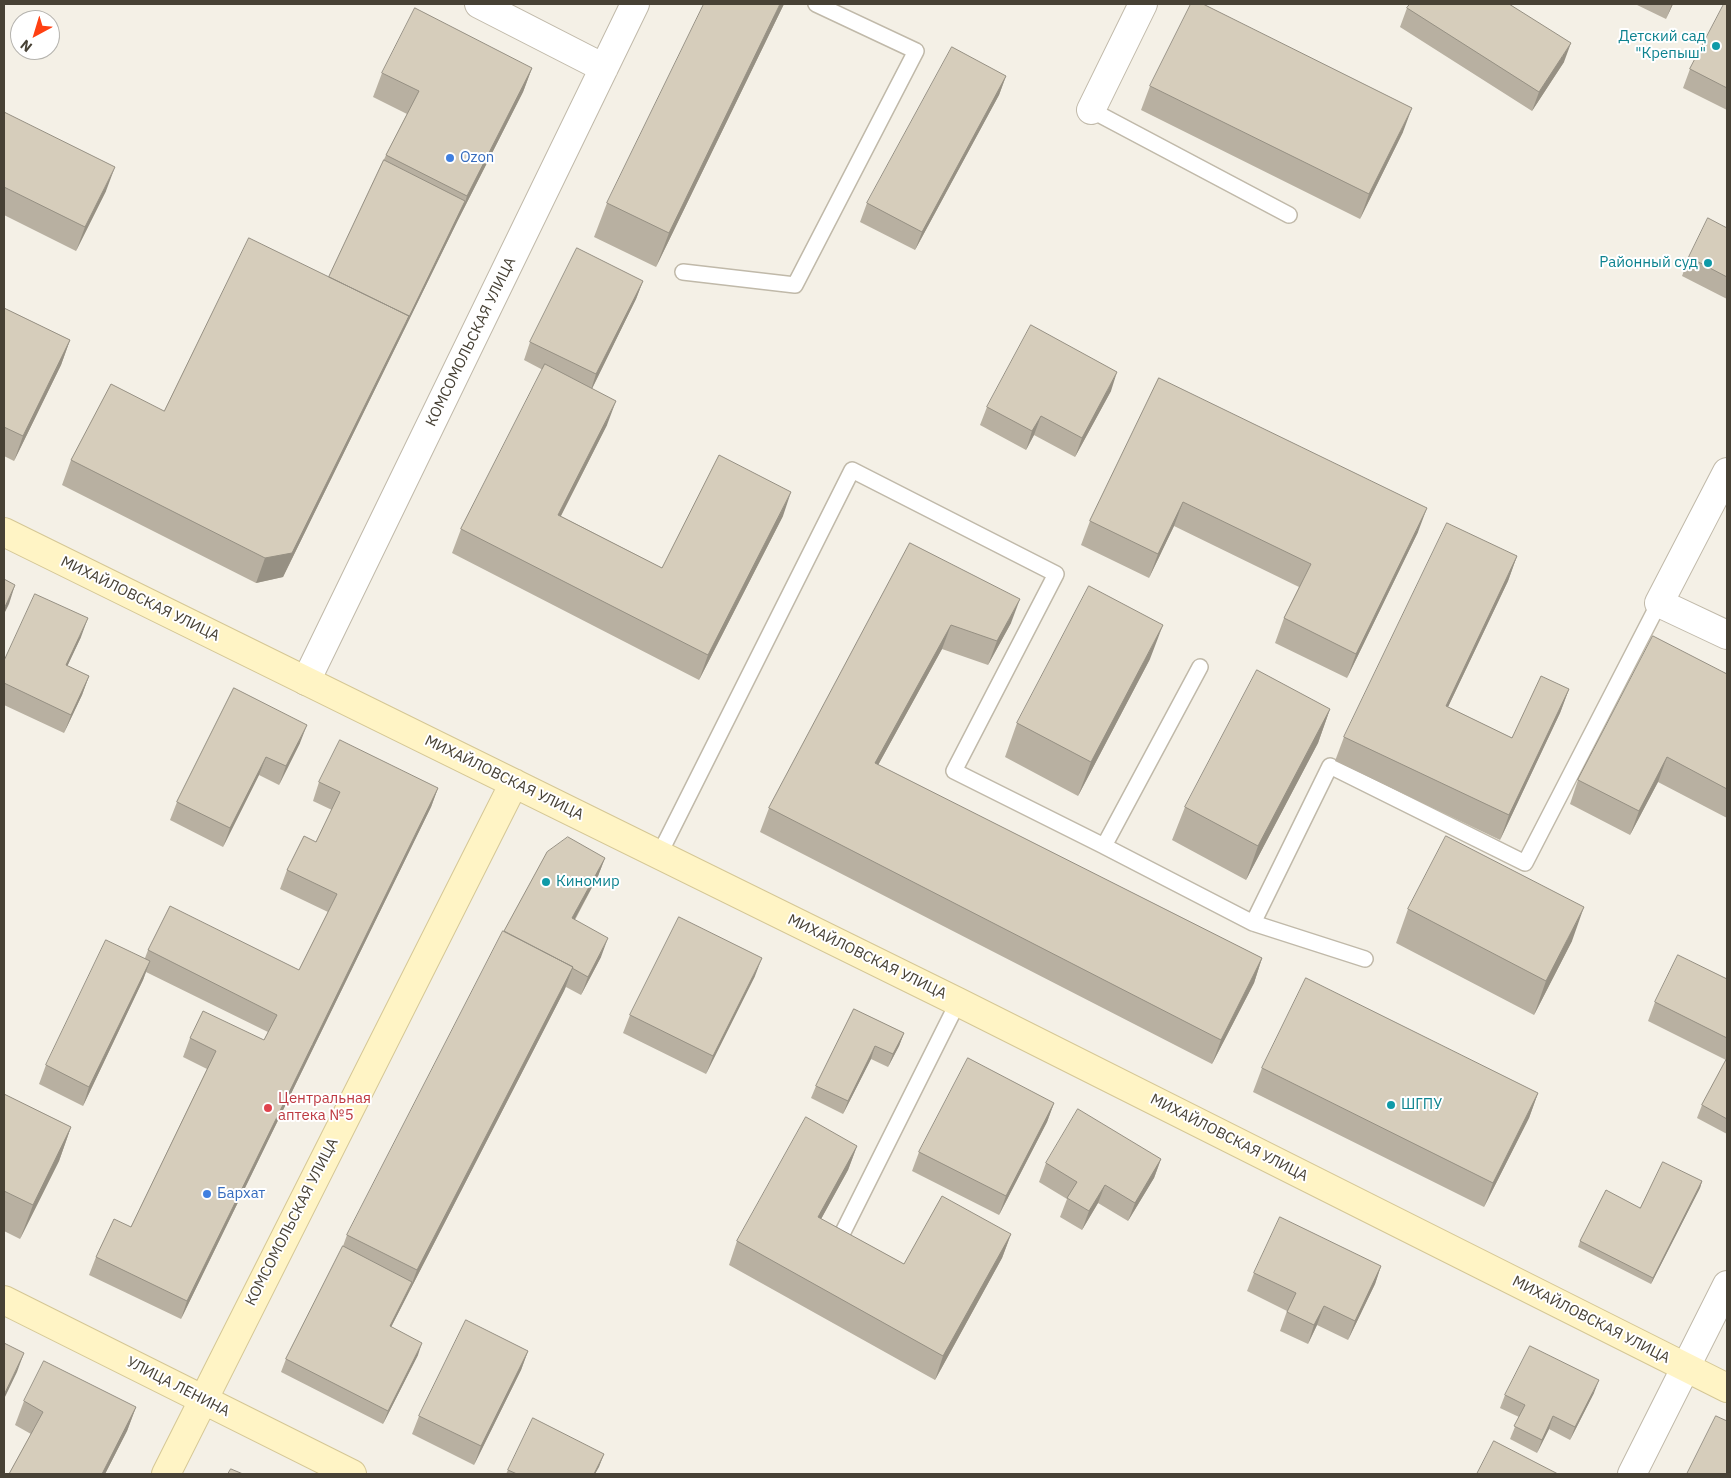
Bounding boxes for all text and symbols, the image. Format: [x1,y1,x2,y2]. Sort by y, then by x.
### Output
north arrow [10,10,60,60]
place label: Детский сад "Крепыш" [1618,28,1706,63]
text: N [17,36,36,56]
marker: Детский сад "Крепыш" [1710,40,1722,52]
place label: Ozon [460,149,494,167]
marker: Ozon [444,152,456,164]
place label: Районный суд [1599,254,1698,272]
street label: КОМСОМОЛЬСКАЯ УЛИЦА [422,255,520,429]
marker: Районный суд [1702,257,1714,269]
street label: МИХАЙЛОВСКАЯ УЛИЦА [58,553,222,645]
street label: МИХАЙЛОВСКАЯ УЛИЦА [422,732,586,824]
place label: Киномир [556,873,620,891]
marker: Киномир [540,876,552,888]
street label: МИХАЙЛОВСКАЯ УЛИЦА [785,911,949,1003]
place label: Центральная аптека №5 [278,1090,371,1125]
street label: МИХАЙЛОВСКАЯ УЛИЦА [1147,1090,1311,1186]
place label: ШГПУ [1401,1096,1442,1114]
marker: ШГПУ [1385,1099,1397,1111]
marker: Центральная аптека №5 [262,1102,274,1114]
street label: КОМСОМОЛЬСКАЯ УЛИЦА [242,1135,342,1309]
place label: Бархат [217,1185,265,1203]
marker: Бархат [201,1188,213,1200]
street label: МИХАЙЛОВСКАЯ УЛИЦА [1509,1272,1673,1368]
street label: УЛИЦА ЛЕНИНА [123,1353,233,1421]

